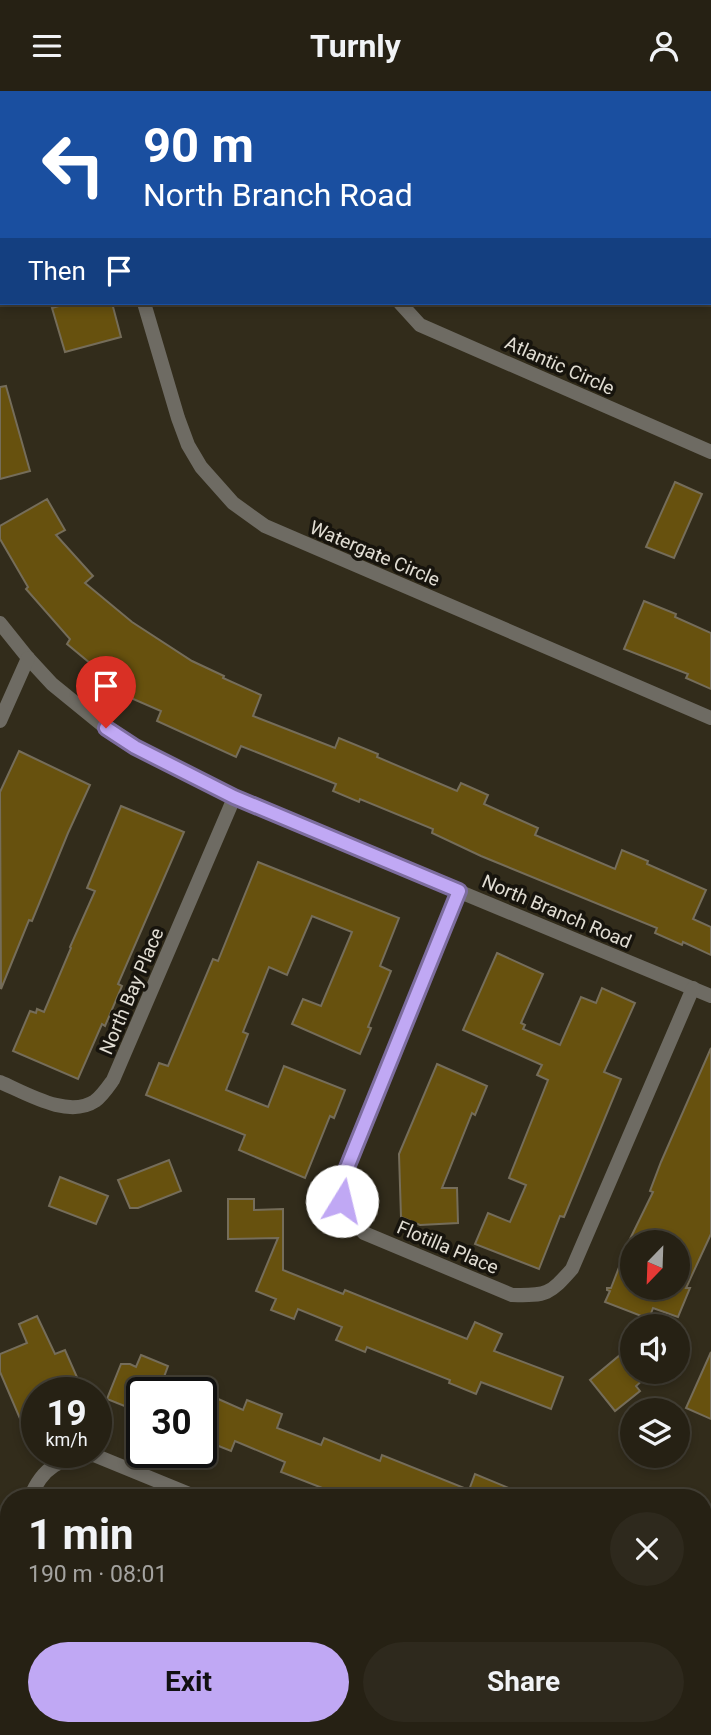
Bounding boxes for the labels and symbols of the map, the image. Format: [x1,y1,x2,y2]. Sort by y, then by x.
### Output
street label: Atlantic Circle [502,331,618,400]
street label: Watergate Circle [306,516,443,591]
pin [76,656,136,728]
street label: North Branch Road [479,870,635,953]
street label: North Bay Place [94,924,168,1058]
position arrow [305,1164,379,1238]
street label: Flotilla Place [394,1216,502,1279]
north arrow [620,1230,690,1300]
speed limit sign: 30 [126,1377,217,1468]

